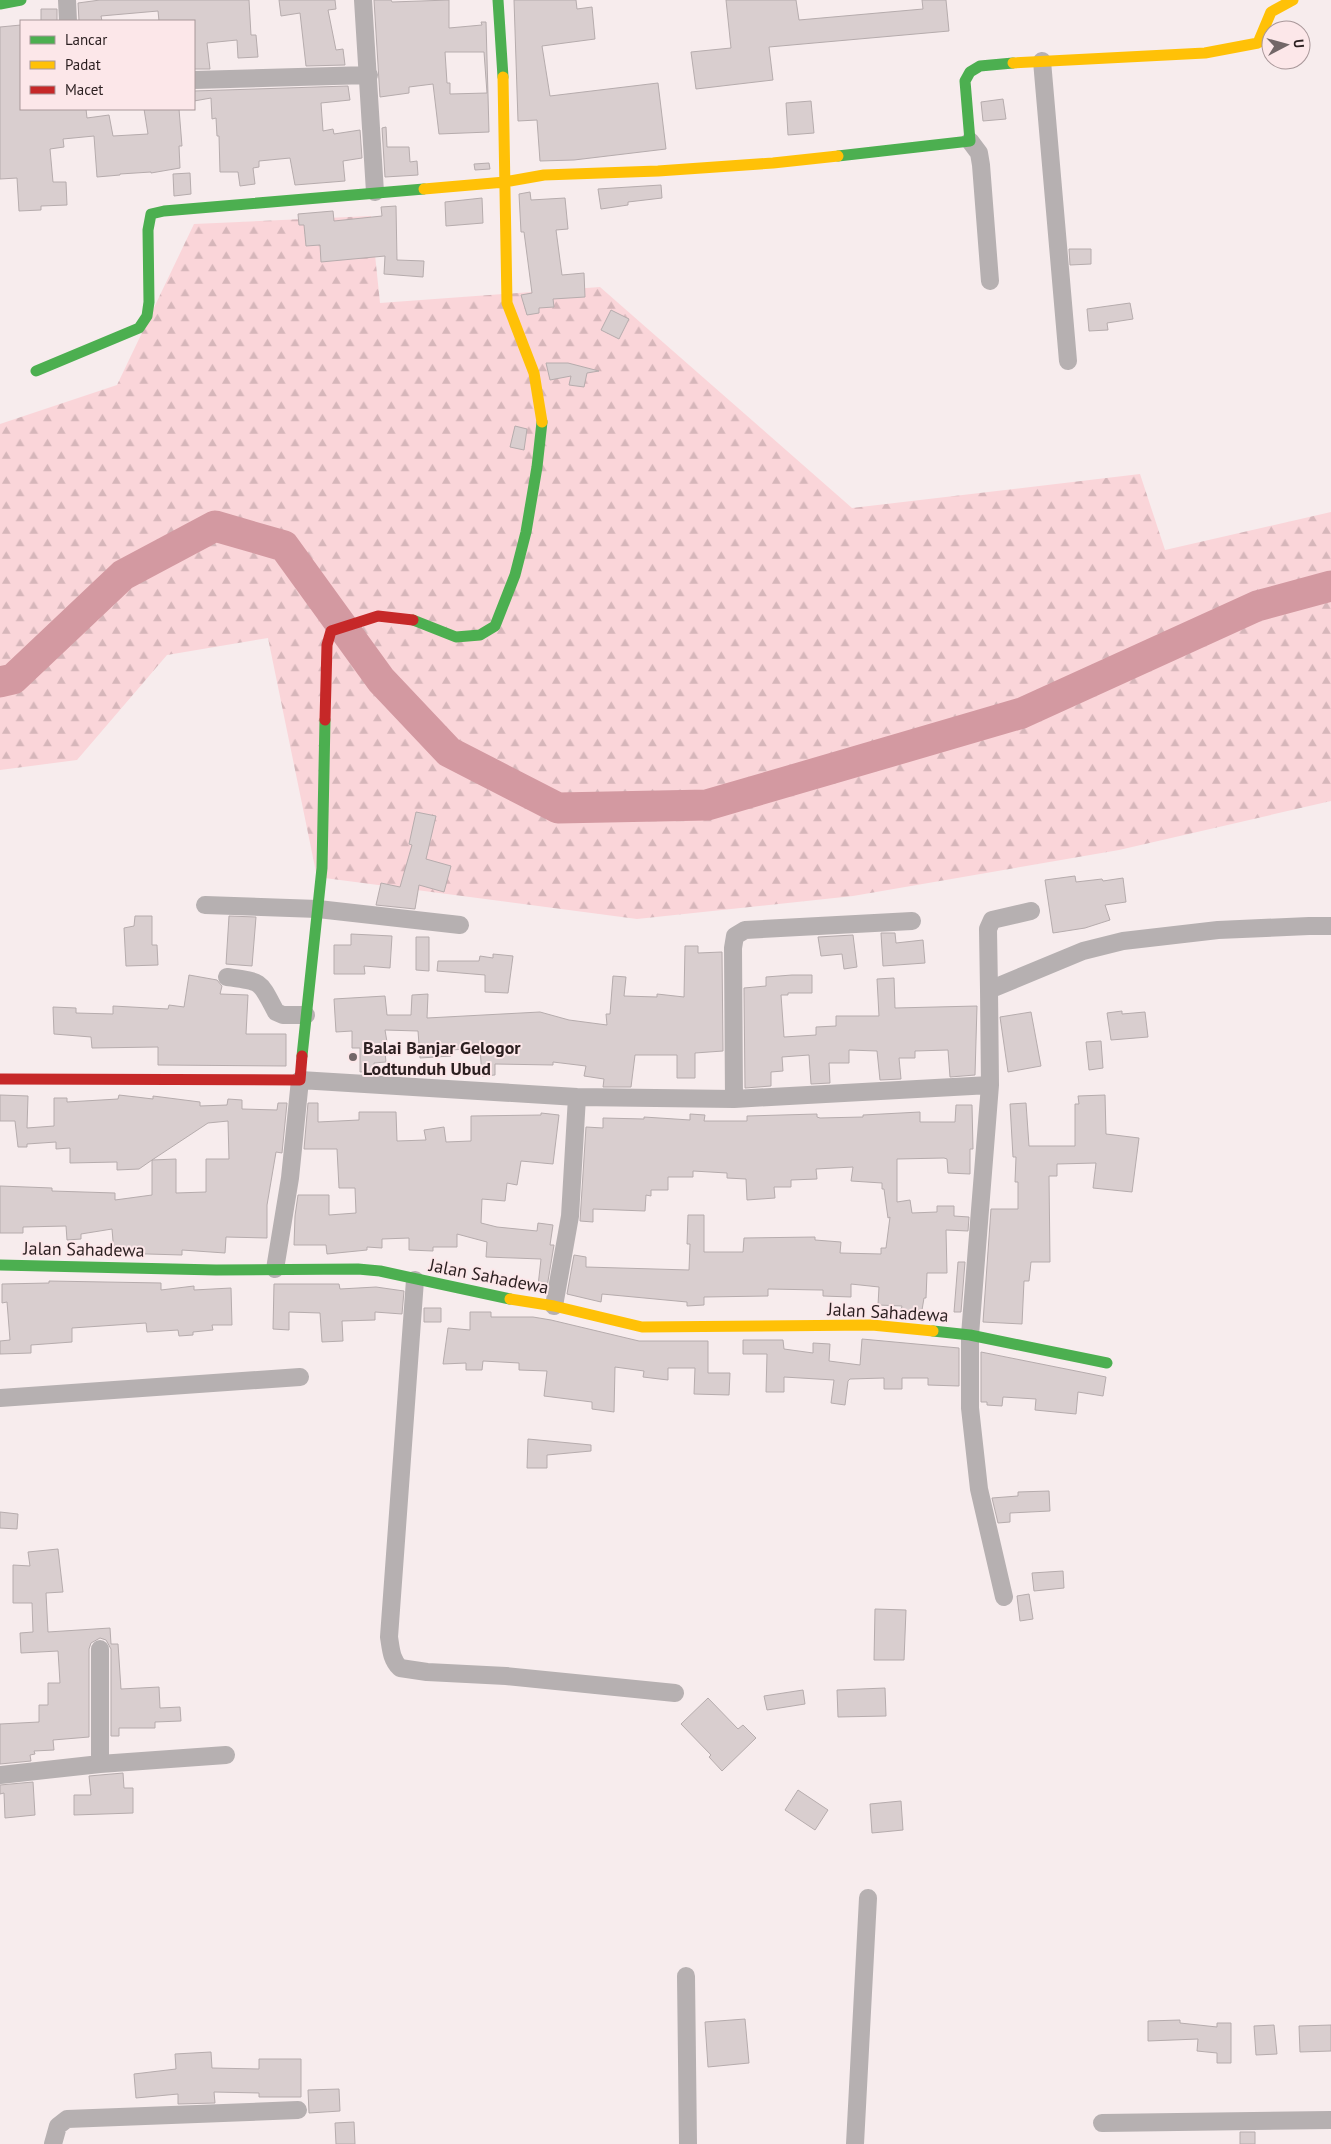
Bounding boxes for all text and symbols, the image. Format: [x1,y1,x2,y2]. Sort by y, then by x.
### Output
legend [20,20,195,110]
north arrow [1261,20,1311,70]
text: Lancar [65,30,107,49]
text: U [1290,38,1308,49]
text: Padat [65,55,101,74]
text: Macet [65,80,103,99]
place label: Balai Banjar Gelogor Lodtunduh Ubud [363,1036,521,1080]
marker: Balai Banjar Gelogor Lodtunduh Ubud [347,1051,359,1063]
street label: Jalan Sahadewa [22,1236,145,1262]
street label: Jalan Sahadewa [426,1253,551,1299]
street label: Jalan Sahadewa [826,1297,949,1327]

